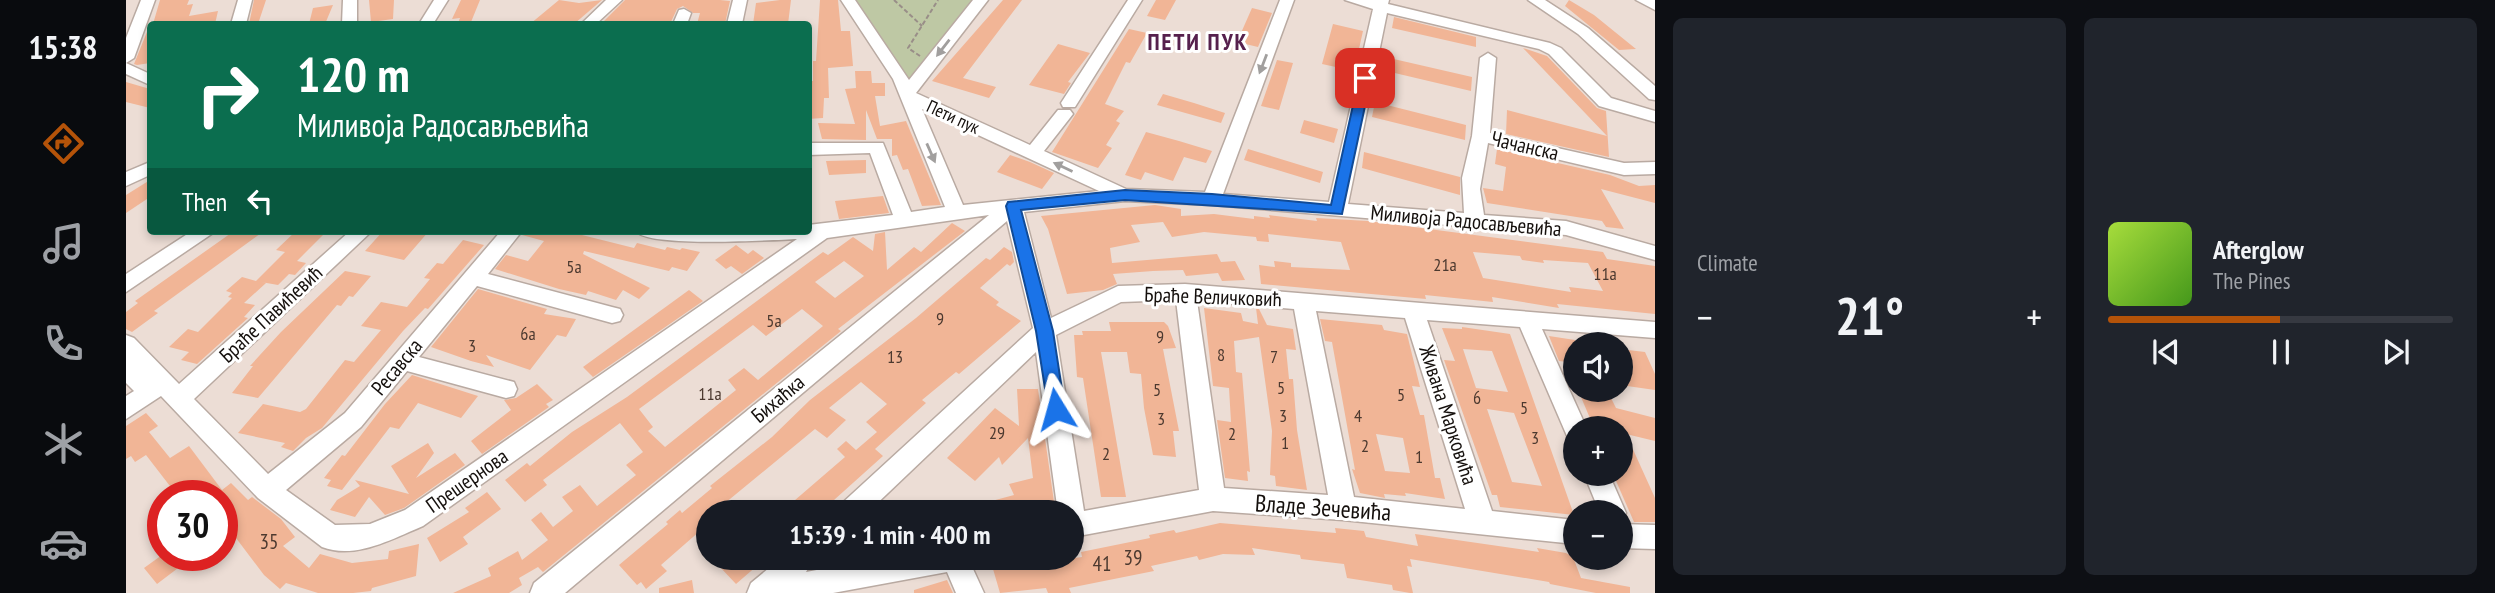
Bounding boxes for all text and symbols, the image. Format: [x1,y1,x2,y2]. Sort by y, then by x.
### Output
text: 15:38 [28,26,98,68]
district label: ПЕТИ ПУК [1147,27,1249,56]
one-way arrow [936,38,951,56]
text: 120 m [297,42,410,106]
pin [1335,48,1395,108]
icon: right [182,49,273,140]
one-way arrow [1257,53,1268,74]
icon: arrive [1346,59,1384,97]
street label: Пети пук [923,94,983,139]
text: Миливоја Радосављевића [297,104,589,146]
icon: directions [39,119,88,168]
street label: Чачанска [1489,125,1562,166]
one-way arrow [926,143,937,164]
one-way arrow [1053,161,1073,173]
icon: left [241,182,279,220]
text: Then [182,185,227,218]
street label: Миливоја Радосављевића [1369,199,1563,242]
icon: music [39,219,88,268]
text: Afterglow [2213,233,2304,266]
text: Climate [1697,248,1758,277]
house number: 21a [1433,253,1457,276]
house number: 5a [566,255,582,278]
street label: Браће Павићевић [213,259,328,368]
house number: 11a [1593,262,1617,285]
text: The Pines [2213,266,2291,295]
street label: Браће Величковић [1144,281,1282,312]
text: 21° [1835,282,1904,349]
text: − [1697,292,1713,341]
text: + [2026,292,2042,341]
house number: 9 [936,307,944,330]
house number: 5a [766,309,782,332]
icon: phone [39,319,88,368]
house number: 6a [520,322,536,345]
house number: 9 [1156,325,1164,348]
map controls [1563,332,1633,570]
button: sound [1563,332,1633,402]
street label: Ресавска [365,333,428,401]
icon: previous [2147,333,2185,371]
icon: pause [2262,333,2300,371]
icon: next [2377,333,2415,371]
house number: 3 [468,334,476,357]
street label: Живана Марковића [1413,341,1484,488]
house number: 8 [1217,343,1225,366]
house number: 13 [887,345,903,368]
house number: 7 [1270,345,1278,368]
street label: Бихаћка [745,369,810,429]
position arrow [1019,372,1093,446]
house number: 5 [1277,376,1285,399]
house number: 5 [1153,378,1161,401]
house number: 11a [698,382,722,405]
house number: 5 [1397,383,1405,406]
house number: 6 [1473,386,1481,409]
house number: 5 [1520,396,1528,419]
house number: 3 [1279,404,1287,427]
house number: 4 [1354,404,1362,427]
house number: 3 [1157,407,1165,430]
button: + [1563,416,1633,486]
icon: climate [39,419,88,468]
house number: 29 [989,421,1005,444]
house number: 2 [1228,422,1236,445]
house number: 3 [1531,426,1539,449]
house number: 1 [1281,431,1289,454]
house number: 2 [1361,434,1369,457]
house number: 2 [1102,442,1110,465]
street label: Прешернова [420,443,513,519]
house number: 1 [1415,445,1423,468]
speed limit sign: 30 [147,480,238,571]
street label: Владе Зечевића [1254,487,1392,528]
button: − [1563,500,1633,570]
text: 15:39 · 1 min · 400 m [790,518,990,551]
icon: car [39,519,88,568]
house number: 35 [260,528,278,555]
house number: 39 [1124,544,1142,571]
house number: 41 [1093,550,1111,577]

